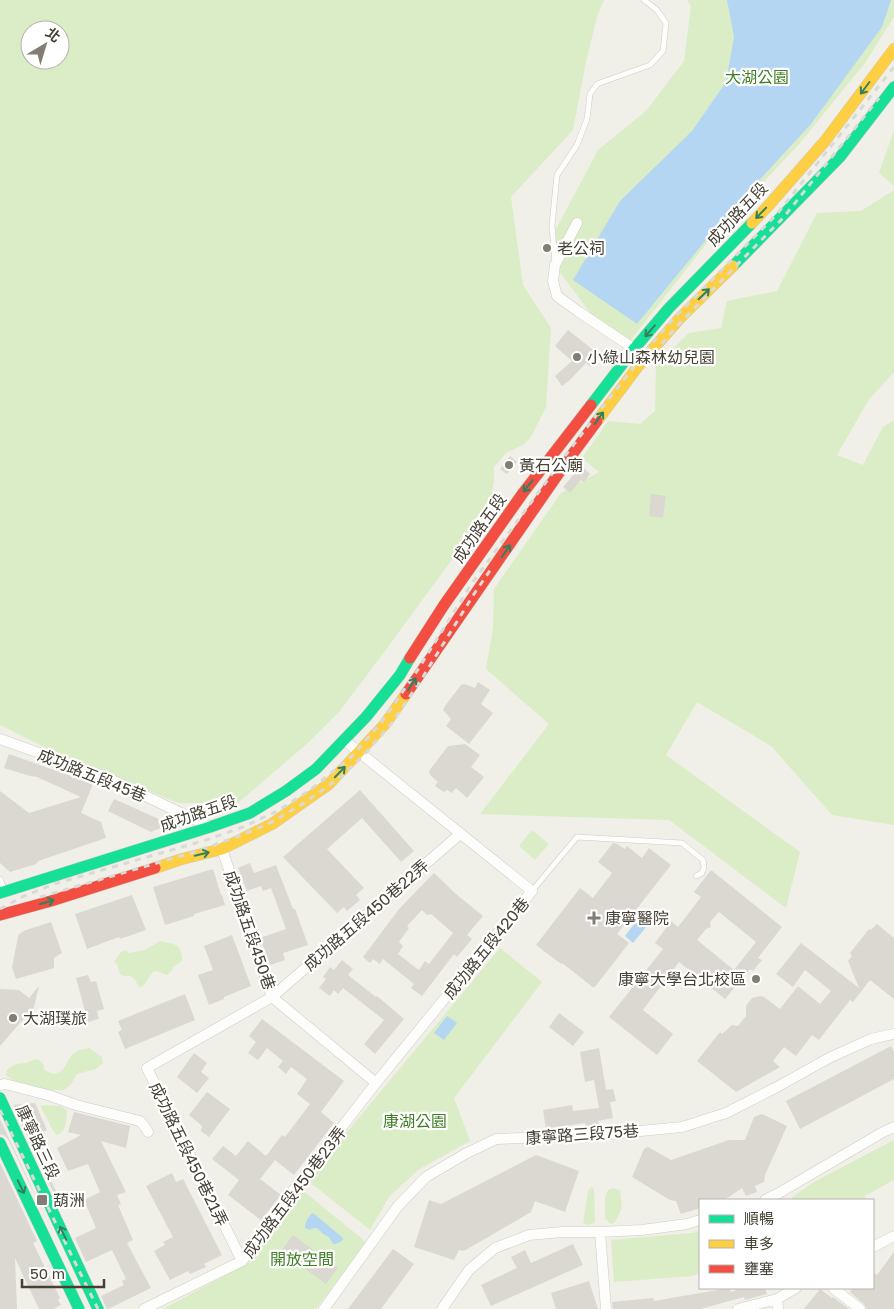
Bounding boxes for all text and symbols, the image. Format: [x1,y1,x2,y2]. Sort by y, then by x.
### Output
north arrow [20,20,70,70]
text: 北 [43,23,64,45]
park label: 大湖公園 [725,67,789,87]
one-way arrow [860,81,870,95]
street label: 成功路五段 [702,178,772,250]
one-way arrow [756,206,768,218]
place label: 老公祠 [557,238,605,258]
marker: 老公祠 [541,242,553,254]
one-way arrow [698,288,710,300]
one-way arrow [645,324,656,337]
place label: 小綠山森林幼兒園 [587,347,715,367]
marker: 小綠山森林幼兒園 [571,351,583,363]
one-way arrow [594,412,605,425]
place label: 黃石公廟 [519,455,583,475]
marker: 黃石公廟 [503,459,515,471]
one-way arrow [523,479,533,493]
street label: 成功路五段 [448,489,510,567]
one-way arrow [501,544,511,558]
one-way arrow [407,677,418,691]
street label: 成功路五段45巷 [35,744,149,806]
one-way arrow [334,766,346,778]
street label: 成功路五段 [157,791,239,835]
one-way arrow [194,849,210,858]
street label: 成功路五段450巷22弄 [299,855,433,975]
street label: 成功路五段450巷 [220,868,280,992]
street label: 成功路五段420巷 [439,893,533,1003]
one-way arrow [39,897,55,907]
place label: 康寧醫院 [605,908,669,928]
marker: 康寧醫院 [587,911,601,925]
place label: 康寧大學台北校區 [618,969,746,989]
marker: 康寧大學台北校區 [750,973,762,985]
place label: 大湖璞旅 [23,1008,87,1028]
marker: 大湖璞旅 [7,1012,19,1024]
street label: 成功路五段450巷21弄 [145,1079,233,1229]
street label: 康寧路三段 [12,1102,64,1182]
park label: 康湖公園 [383,1111,447,1131]
street label: 康寧路三段75巷 [525,1120,639,1148]
street label: 成功路五段450巷23弄 [238,1122,350,1262]
one-way arrow [17,1179,26,1194]
place label: 葫洲 [53,1190,85,1210]
marker: 葫洲 [35,1193,49,1207]
legend [699,1199,874,1289]
text: 順暢 [744,1209,774,1227]
one-way arrow [57,1226,67,1241]
text: 車多 [744,1234,774,1252]
park label: 開放空間 [270,1249,334,1269]
scale bar [22,1256,105,1288]
text: 壅塞 [744,1259,774,1277]
text: 50 m [30,1264,65,1282]

